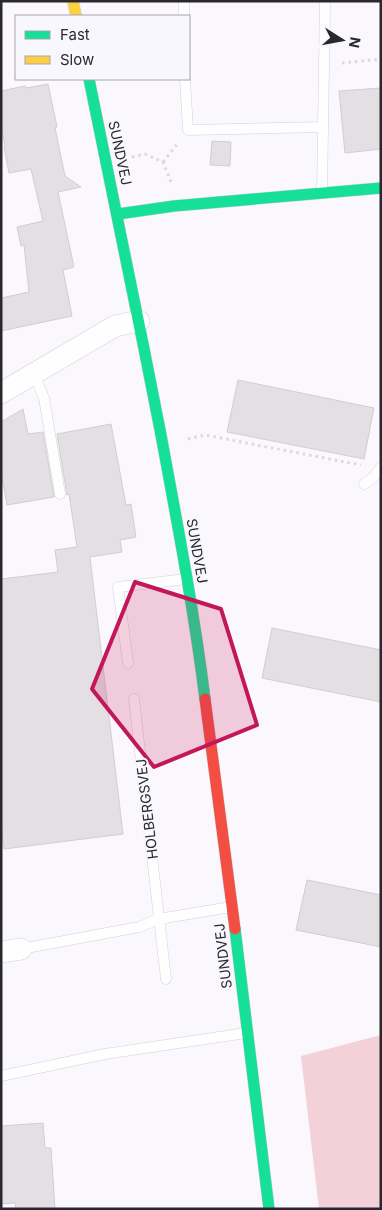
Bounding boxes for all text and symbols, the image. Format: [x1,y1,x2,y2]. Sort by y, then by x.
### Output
legend [15,15,190,80]
north arrow [317,15,367,65]
text: Fast [60,25,90,44]
text: N [346,36,365,49]
text: Slow [60,50,94,69]
street label: SUNDVEJ [105,119,136,187]
street label: SUNDVEJ [183,517,212,585]
street label: HOLBERGSVEJ [132,758,161,860]
street label: SUNDVEJ [210,922,235,990]

